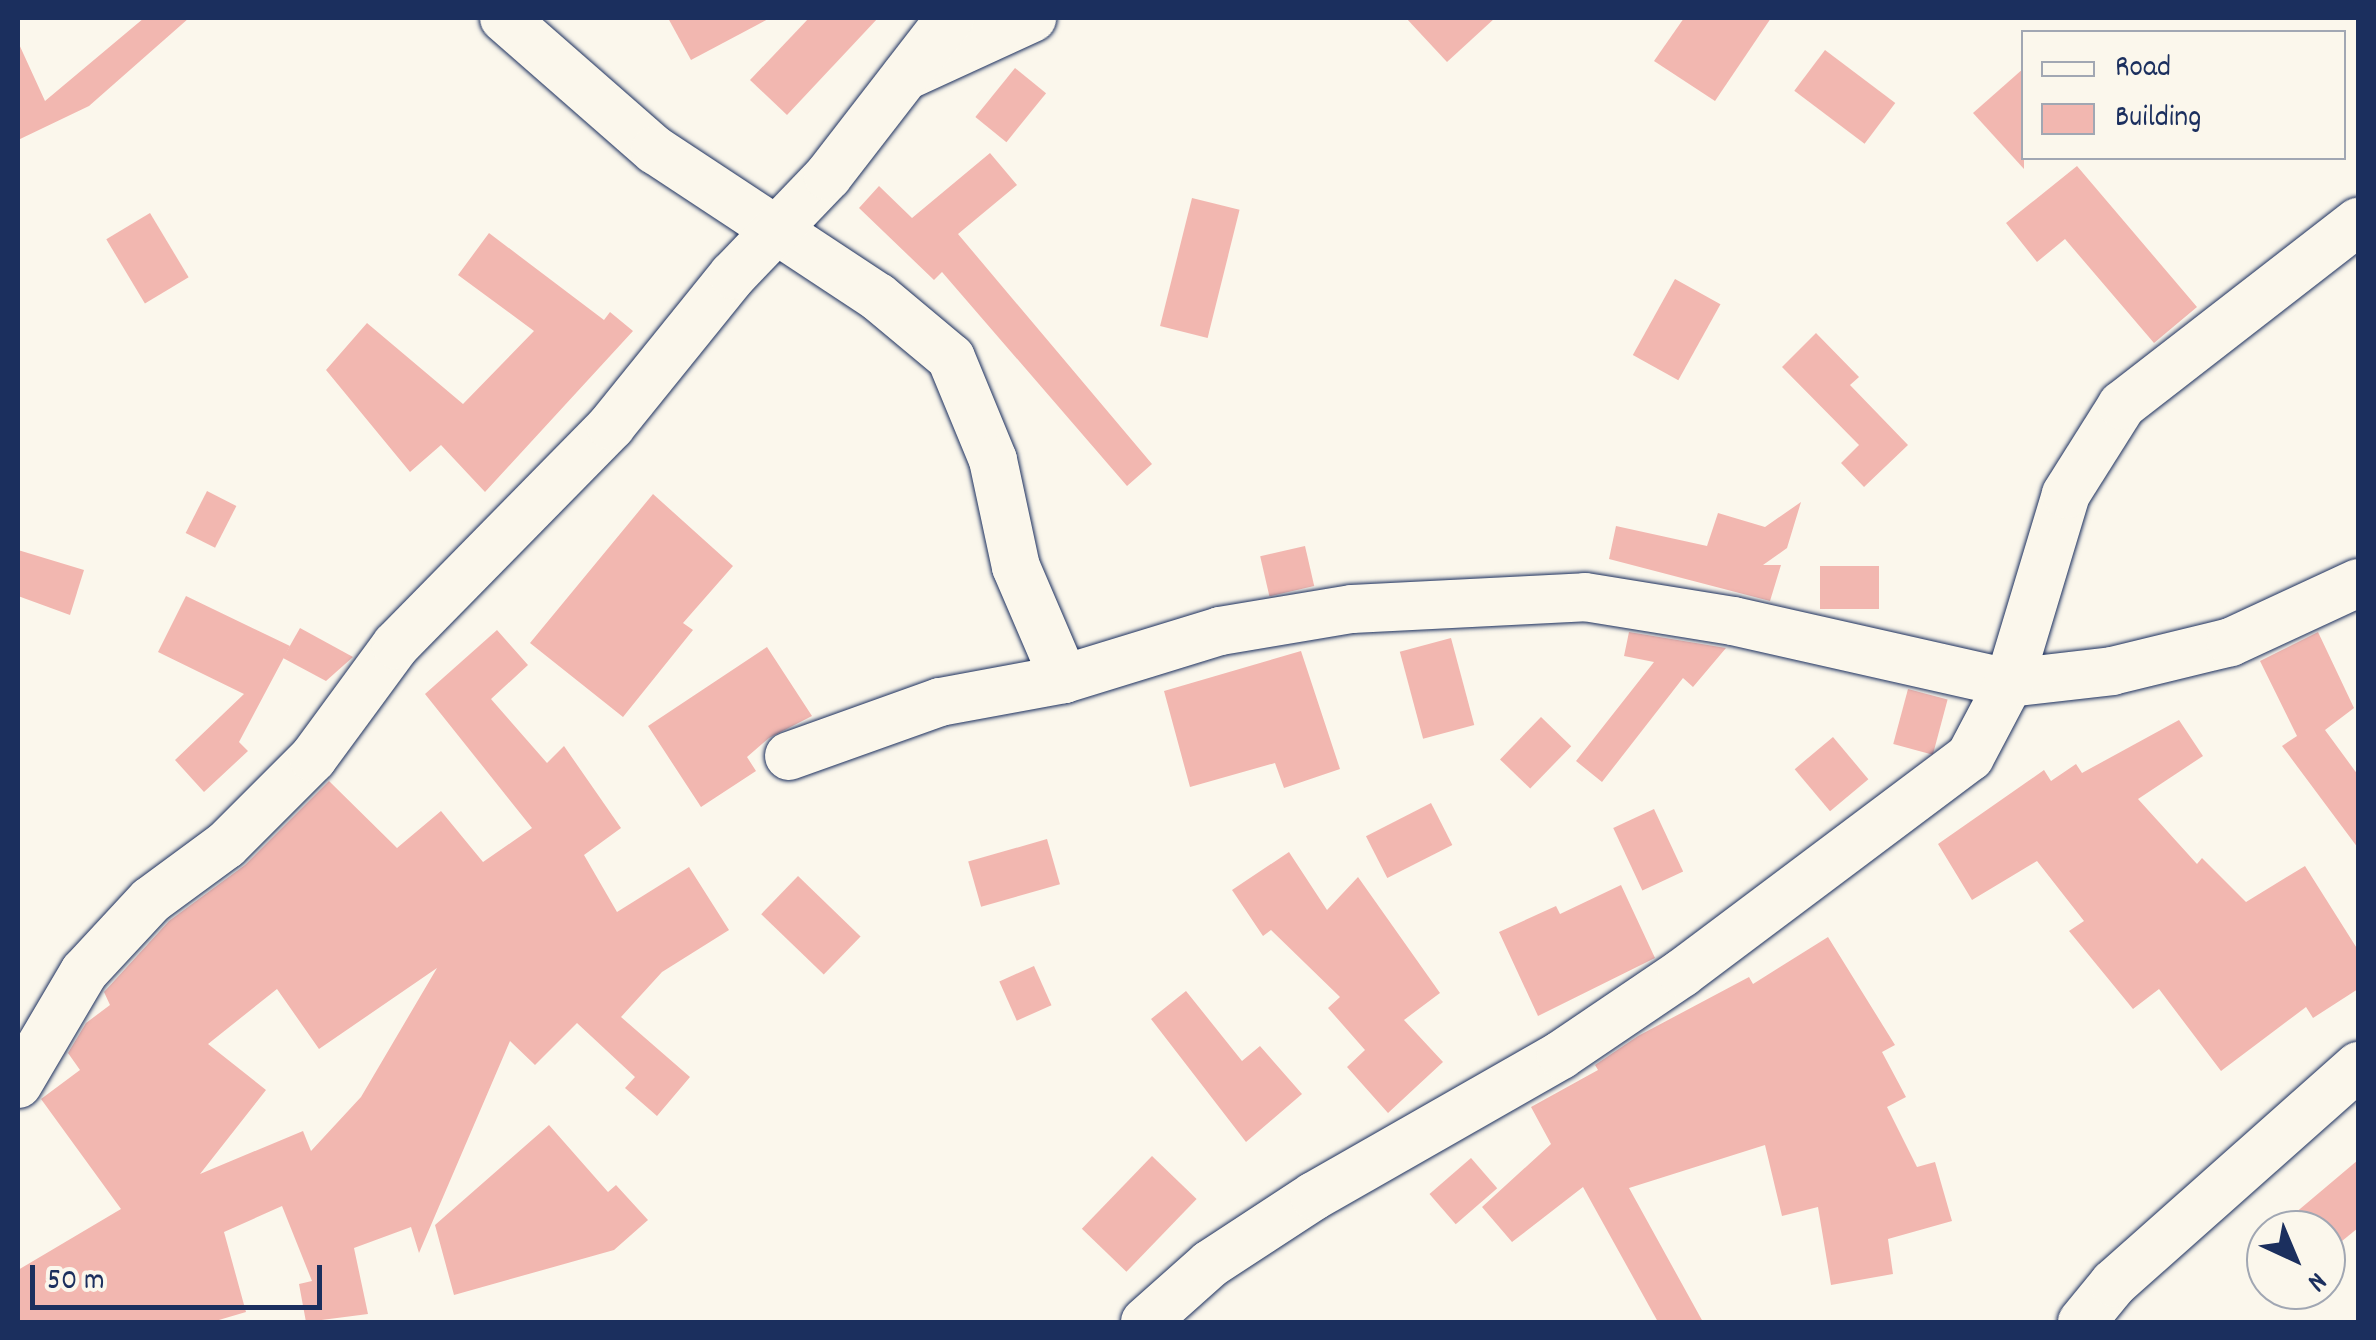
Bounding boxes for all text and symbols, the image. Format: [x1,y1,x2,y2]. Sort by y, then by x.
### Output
legend [2021,30,2346,160]
text: Road [2115,48,2171,91]
text: Building [2115,98,2201,141]
north arrow [2246,1210,2346,1310]
scale bar [35,1245,328,1307]
text: 50 m [47,1261,105,1304]
text: N [2297,1261,2334,1299]

